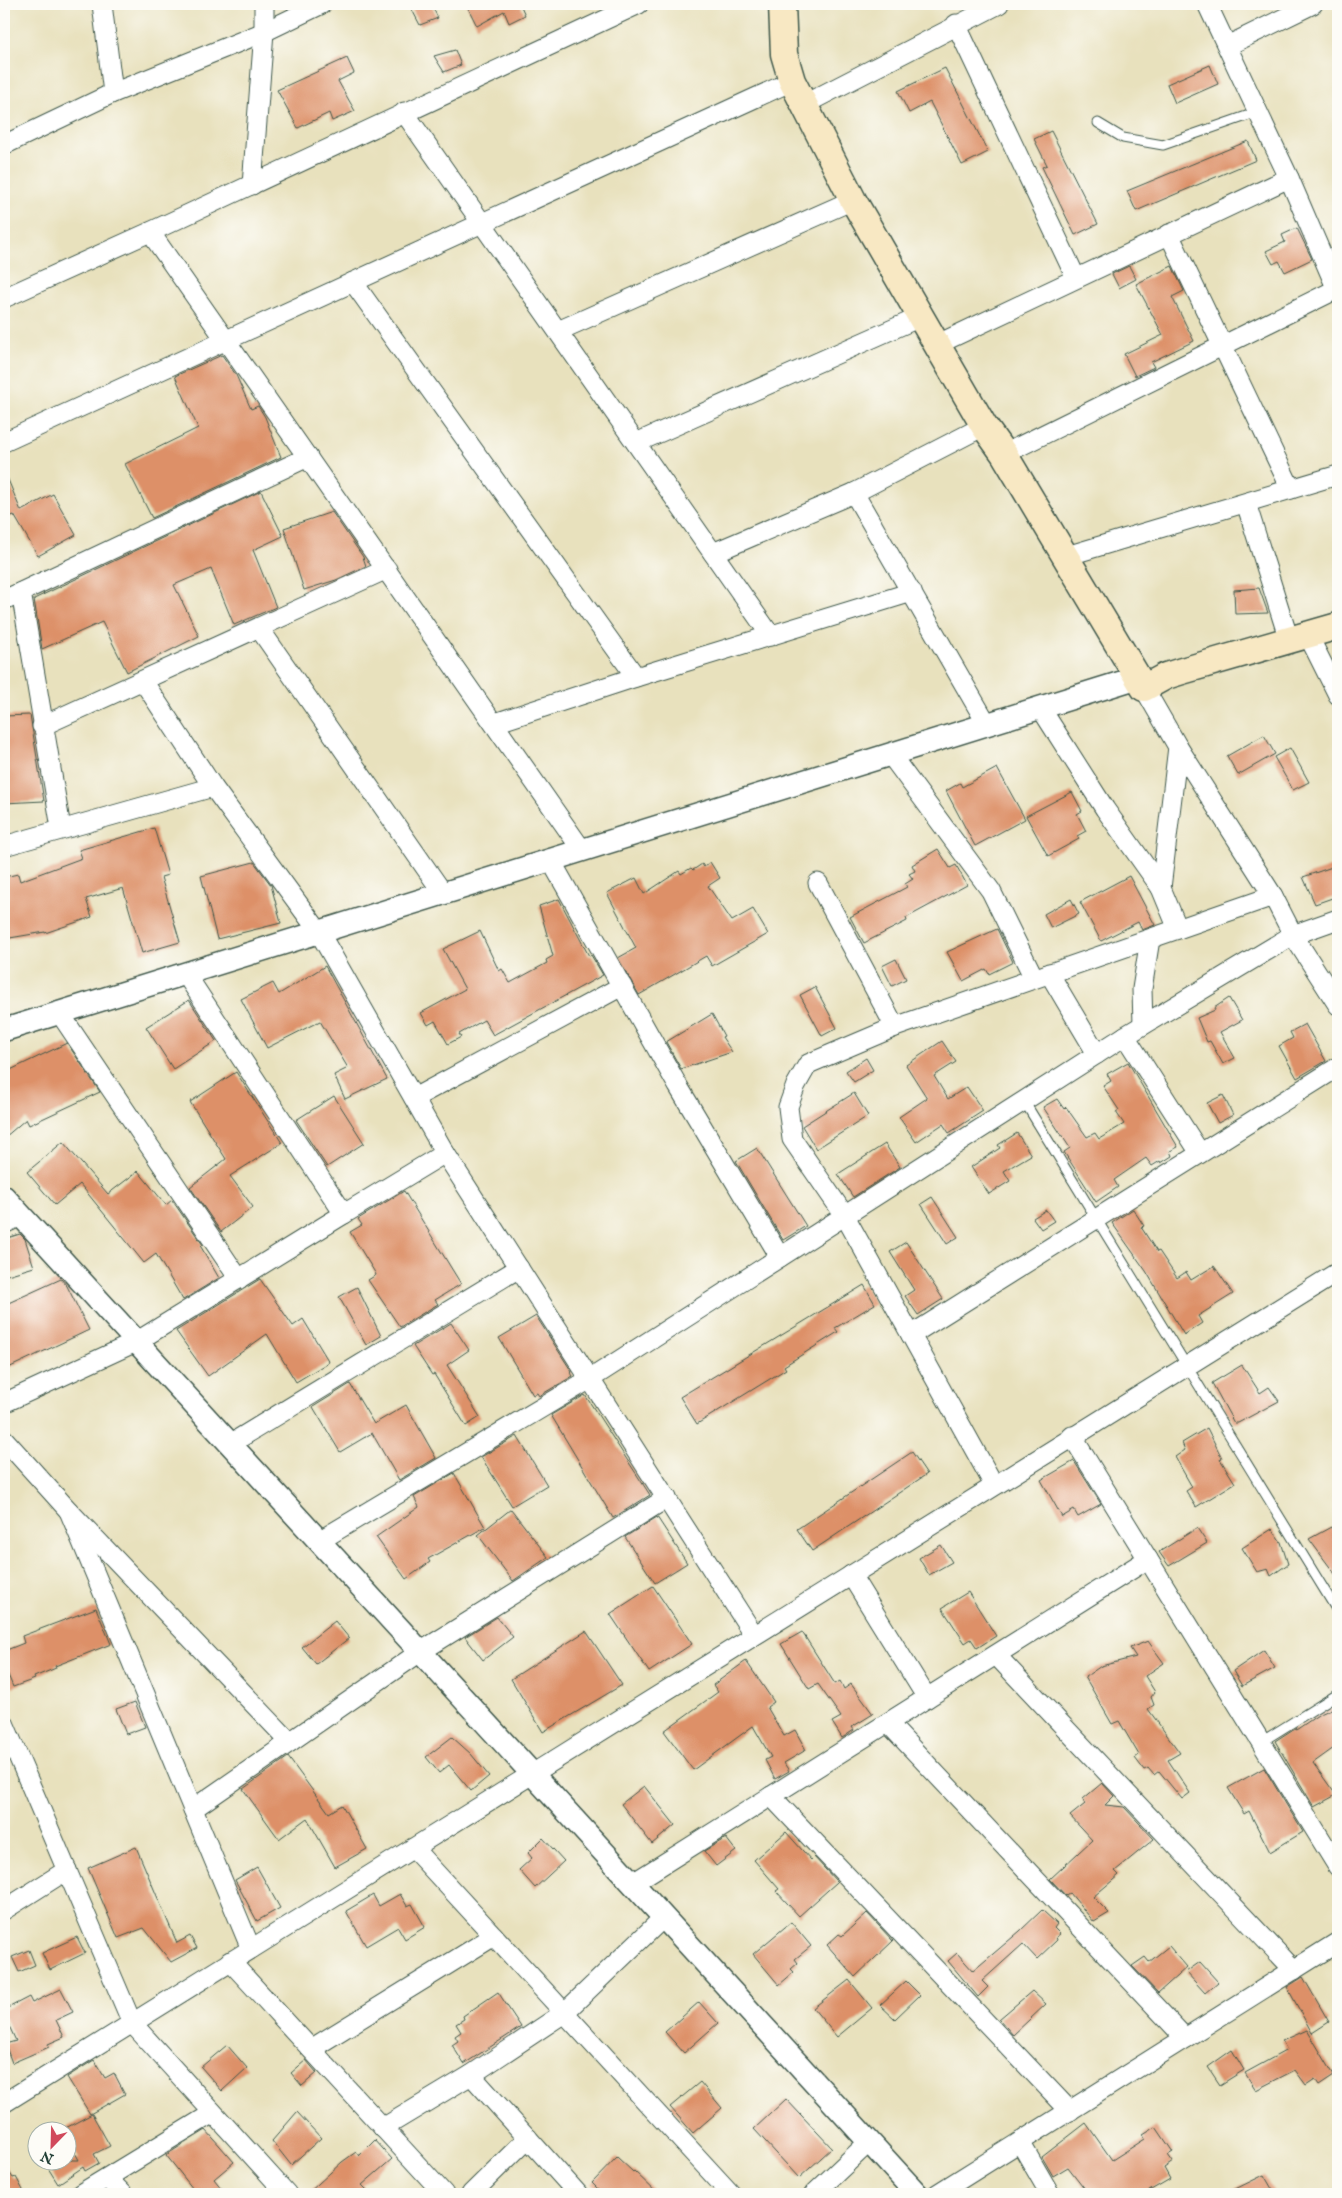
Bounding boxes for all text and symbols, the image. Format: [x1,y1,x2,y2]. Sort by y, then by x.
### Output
north arrow [28,2120,78,2170]
text: N [38,2146,57,2168]

